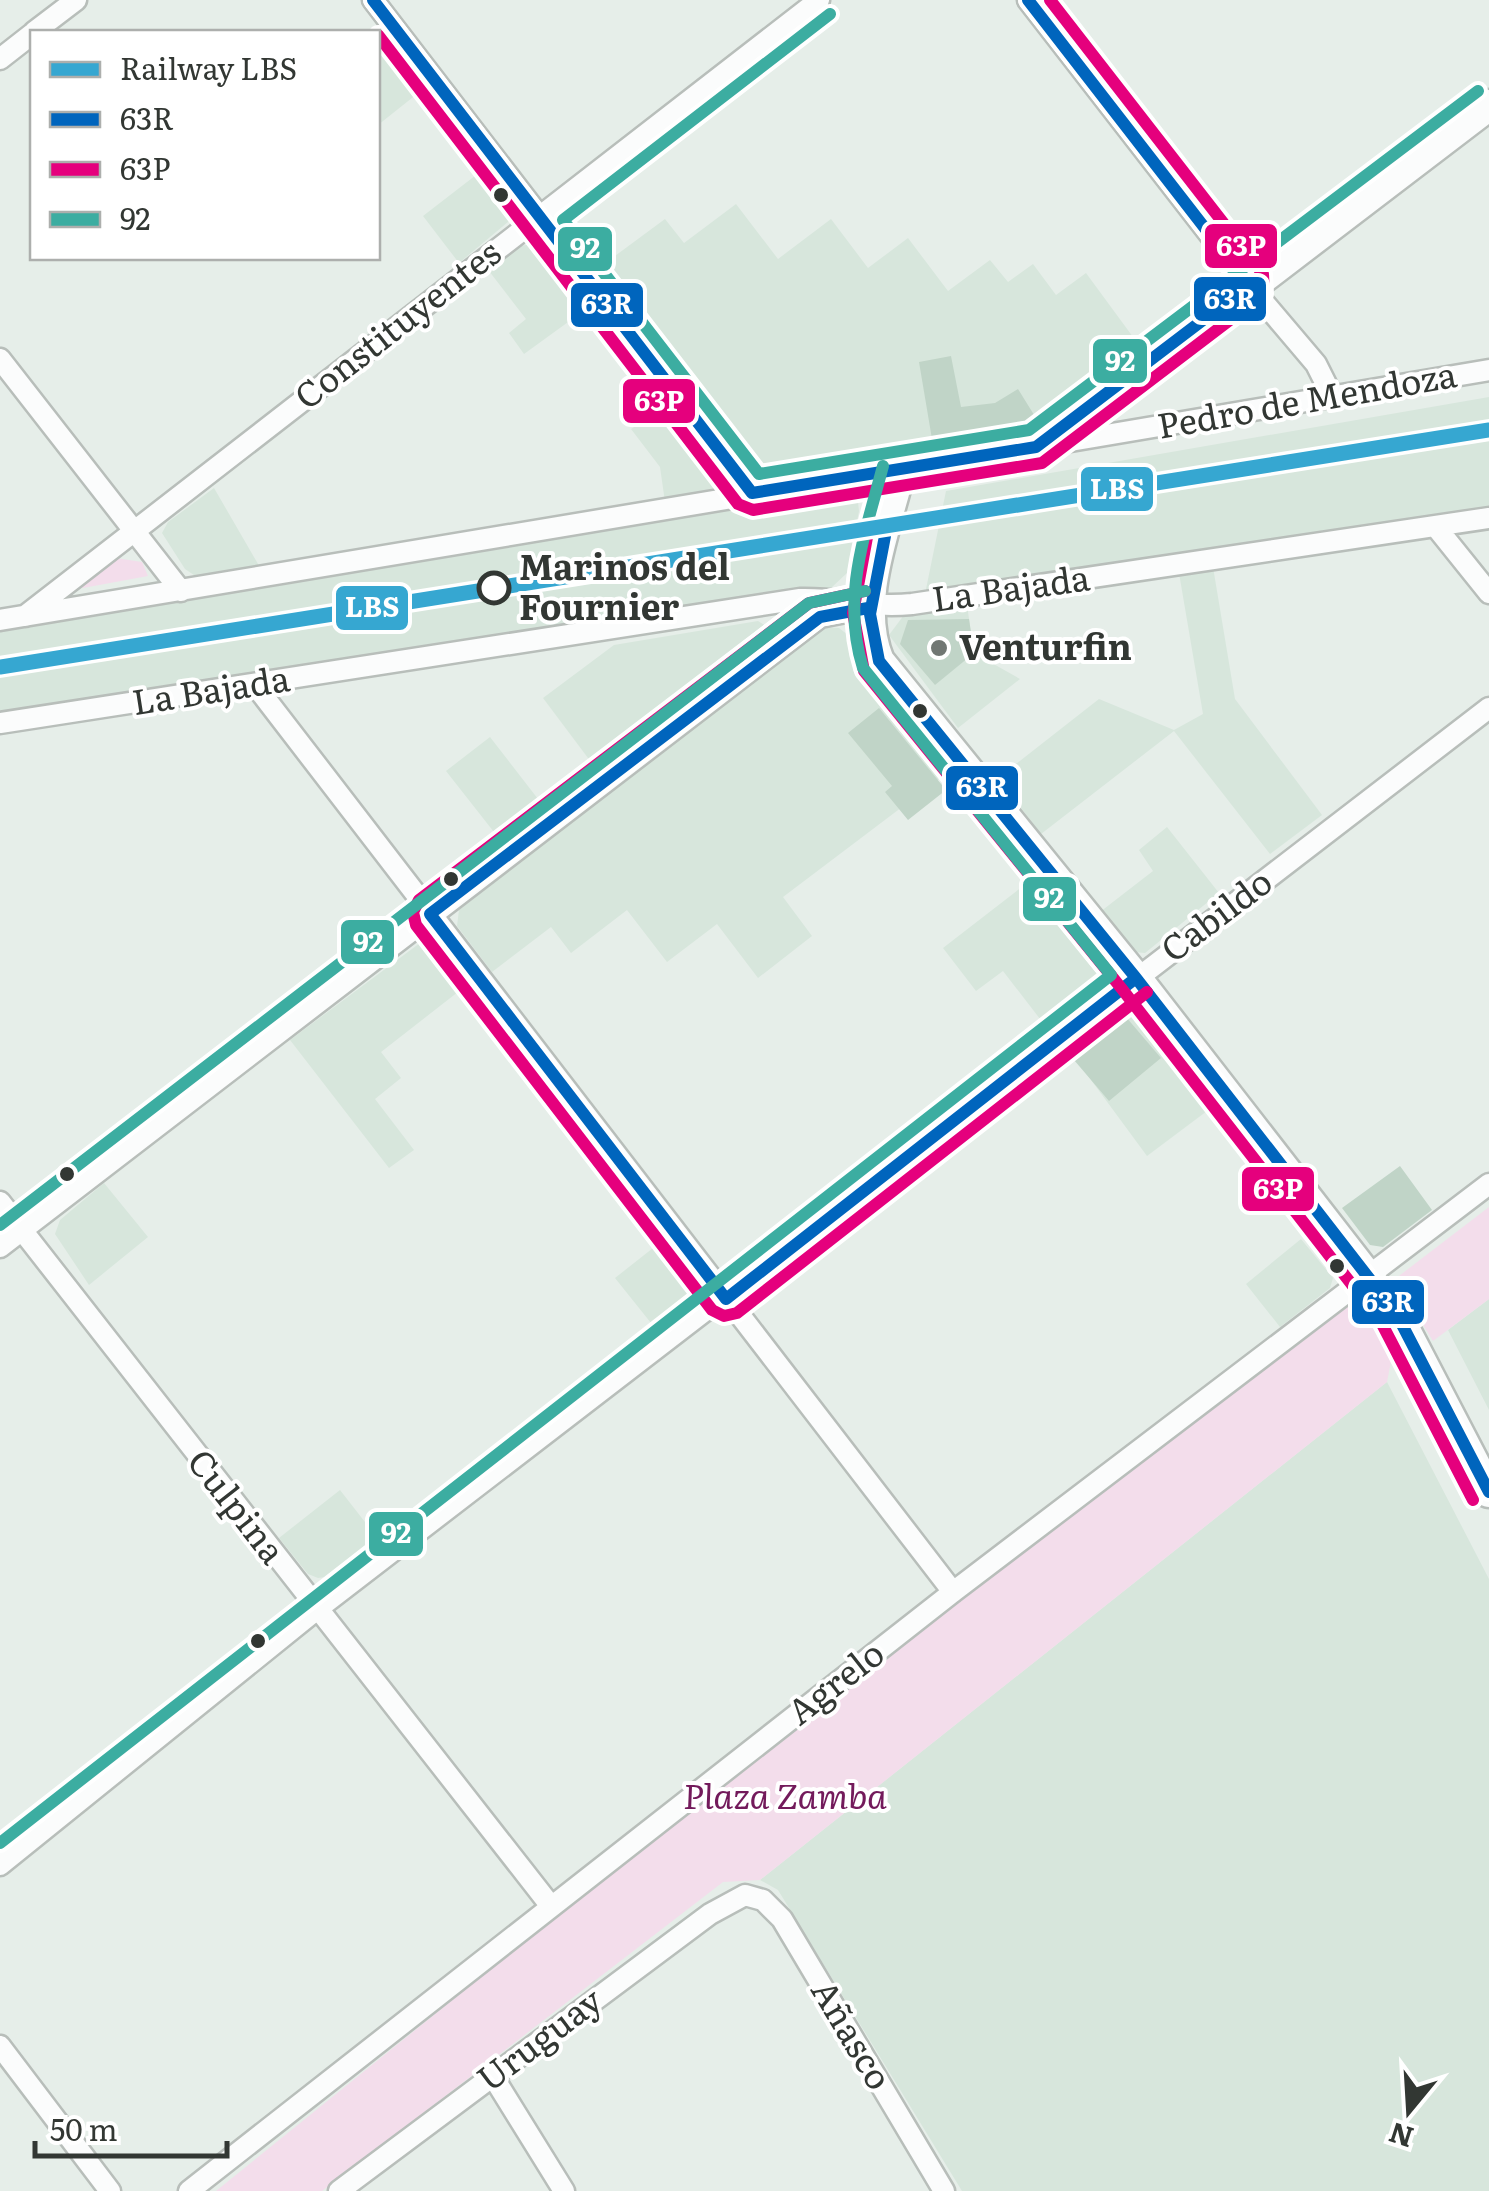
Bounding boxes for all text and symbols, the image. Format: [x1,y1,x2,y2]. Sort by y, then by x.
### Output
legend [30,30,380,260]
text: Railway LBS [120,45,297,89]
text: 63R [120,95,174,139]
text: 63P [120,145,170,189]
unlabelled marker [491,185,511,205]
text: 92 [120,195,150,239]
line badge: 63P [1203,222,1279,270]
text: 63P [1216,223,1266,265]
street label: Constituyentes [282,225,510,420]
line badge: 92 [556,225,614,273]
text: 92 [570,225,600,267]
line badge: 63R [1192,275,1268,323]
text: 63R [1204,276,1256,318]
line badge: 63R [569,281,645,329]
text: 63R [581,281,633,323]
line badge: 92 [1091,337,1149,385]
text: 92 [1105,338,1135,380]
street label: Pedro de Mendoza [1153,346,1460,450]
line badge: 63P [621,377,697,425]
text: 63P [634,378,684,420]
line badge: LBS [1079,465,1155,513]
text: LBS [1090,466,1144,508]
place label: Marinos del Fournier [519,539,730,631]
street label: La Bajada [928,549,1093,623]
marker: Marinos del Fournier [478,572,510,604]
line badge: LBS [334,584,410,632]
text: LBS [345,584,399,626]
place label: Venturfin [959,619,1132,671]
marker: Venturfin [928,637,950,659]
street label: La Bajada [128,650,293,726]
unlabelled marker [910,701,930,721]
line badge: 63R [944,764,1020,812]
text: 63R [956,764,1008,806]
street label: Cabildo [1149,854,1282,973]
unlabelled marker [441,869,461,889]
line badge: 92 [1021,875,1078,923]
text: 92 [1034,875,1064,917]
line badge: 92 [339,918,396,966]
text: 92 [353,919,383,961]
unlabelled marker [57,1164,77,1184]
line badge: 63P [1240,1165,1316,1213]
text: 63P [1253,1166,1303,1208]
unlabelled marker [1327,1256,1347,1276]
line badge: 63R [1350,1278,1426,1326]
text: 63R [1362,1279,1414,1321]
street label: Culpina [177,1437,300,1574]
line badge: 92 [367,1510,425,1558]
text: 92 [381,1510,411,1552]
street label: Agrelo [774,1626,894,1735]
unlabelled marker [248,1631,268,1651]
park label: Plaza Zamba [683,1768,887,1820]
street label: Añasco [800,1968,907,2098]
street label: Uruguay [465,1973,612,2102]
north arrow [1359,2061,1459,2161]
scale bar [35,2096,228,2158]
text: 50 m [50,2106,118,2150]
text: N [1383,2113,1418,2160]

